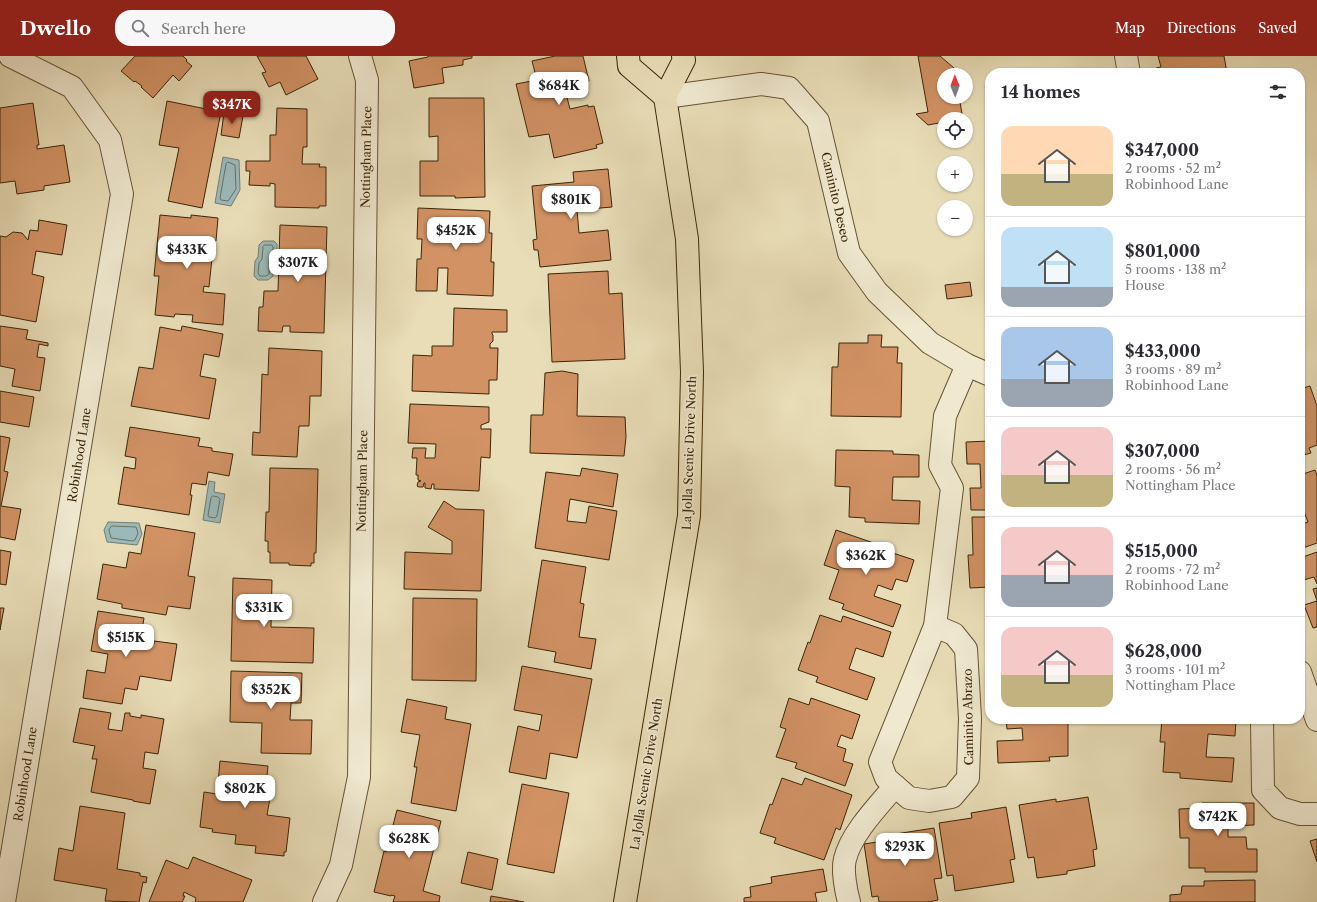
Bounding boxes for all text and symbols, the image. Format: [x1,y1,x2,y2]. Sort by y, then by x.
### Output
search box [115,10,395,46]
text: Dwello [20,17,91,40]
icon: search [129,17,151,39]
text: Search here [161,19,246,38]
text: Map [1115,19,1145,37]
text: Directions [1167,19,1236,37]
text: Saved [1258,19,1297,37]
north arrow [937,68,973,104]
map controls [937,68,973,236]
pin: $684K [531,72,587,106]
text: $684K [538,77,580,93]
icon: filters [1267,81,1289,103]
text: 14 homes [1001,82,1080,102]
pin: $347K [204,91,260,125]
text: $347K [212,96,252,112]
street label: Nottingham Place [358,106,374,208]
button: locate [937,112,973,148]
text: $347,000 [1125,140,1199,160]
icon: home [1033,142,1081,190]
street label: Caminito Deseo [818,150,854,244]
button: + [937,156,973,192]
text: 2 rooms · 52 m² [1125,160,1221,176]
text: Robinhood Lane [1125,176,1229,192]
pin: $801K [543,186,599,220]
text: $801K [551,191,591,207]
button: − [937,200,973,236]
pin: $452K [428,217,484,251]
text: $452K [436,222,476,238]
pin: $433K [159,236,215,270]
text: $433K [167,241,207,257]
text: $801,000 [1125,241,1200,261]
icon: home [1033,243,1081,291]
pin: $307K [270,249,326,283]
text: $307K [278,254,318,270]
text: 5 rooms · 138 m² [1125,261,1226,277]
text: House [1125,277,1165,293]
text: $433,000 [1125,341,1201,361]
icon: home [1033,343,1081,391]
text: 3 rooms · 89 m² [1125,361,1221,377]
street label: La Jolla Scenic Drive North [679,375,699,530]
text: Robinhood Lane [1125,377,1229,393]
street label: Robinhood Lane [64,406,94,503]
street label: Nottingham Place [354,430,370,532]
text: $307,000 [1125,441,1200,461]
icon: home [1033,443,1081,491]
text: 2 rooms · 56 m² [1125,461,1221,477]
text: Nottingham Place [1125,477,1236,493]
text: $515,000 [1125,541,1198,561]
pin: $362K [838,542,894,576]
icon: home [1033,543,1081,591]
text: $362K [846,547,886,563]
text: 2 rooms · 72 m² [1125,561,1220,577]
text: Robinhood Lane [1125,577,1229,593]
pin: $331K [236,594,292,628]
text: $331K [245,599,283,615]
pin: $515K [98,624,154,658]
text: $515K [107,629,145,645]
text: $628,000 [1125,641,1202,661]
icon: home [1033,643,1081,691]
text: 3 rooms · 101 m² [1125,661,1225,677]
street label: Caminito Abrazo [960,668,976,766]
pin: $352K [243,676,299,710]
text: Nottingham Place [1125,677,1236,693]
text: $352K [251,681,291,697]
street label: La Jolla Scenic Drive North [627,696,666,851]
street label: Robinhood Lane [10,725,40,822]
pin: $802K [217,775,273,809]
text: $802K [224,780,266,796]
pin: $742K [1190,803,1246,837]
text: $742K [1198,808,1238,824]
pin: $628K [381,825,437,859]
text: $628K [388,830,430,846]
pin: $293K [877,833,933,867]
text: $293K [885,838,925,854]

